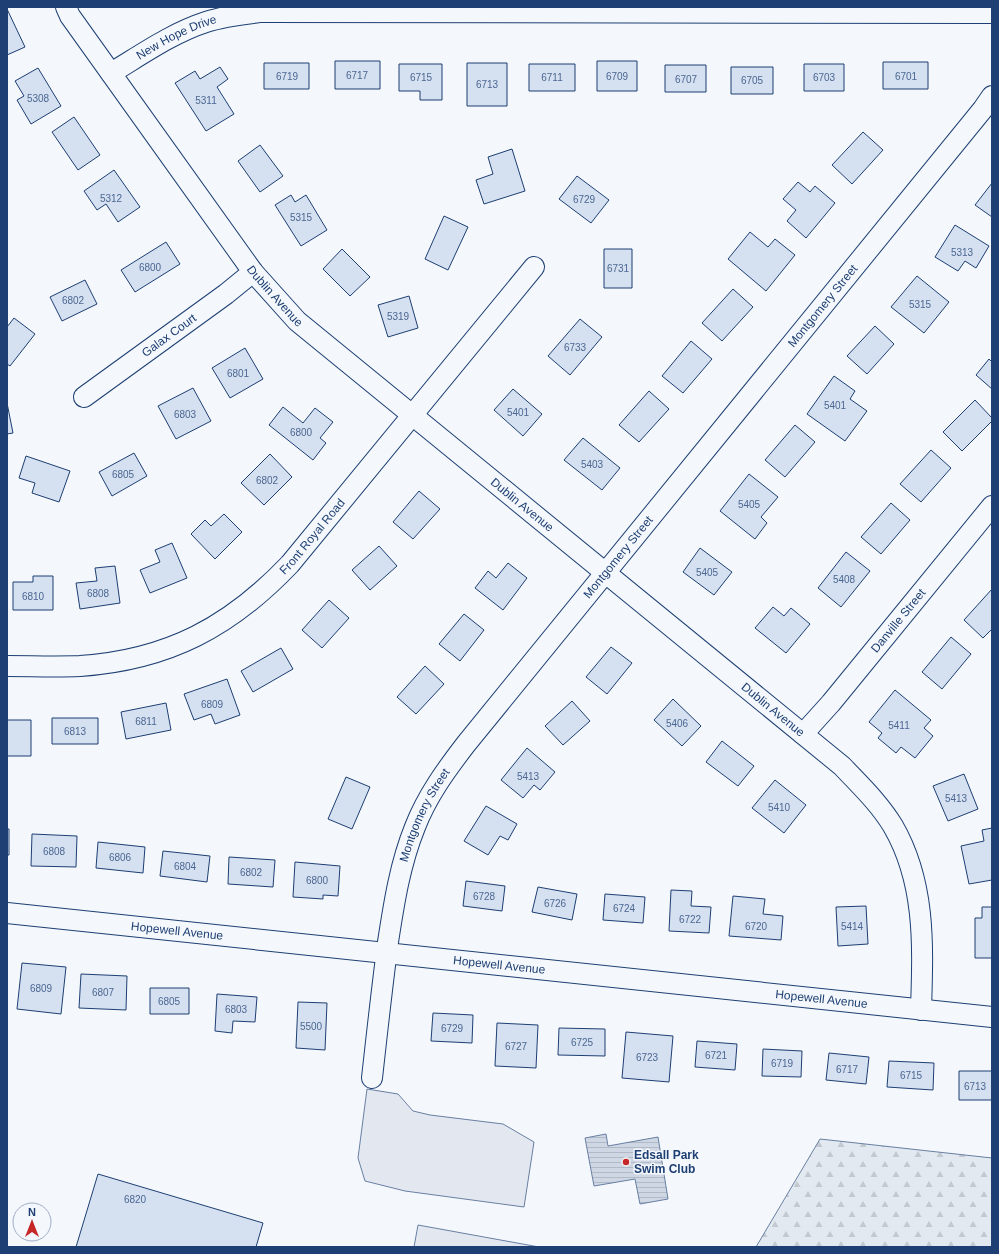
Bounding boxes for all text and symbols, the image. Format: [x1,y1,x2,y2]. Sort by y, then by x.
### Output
street label: New Hope Drive [134,12,218,63]
house number: 6717 [346,70,369,81]
house number: 6719 [276,71,299,82]
house number: 6709 [606,71,629,82]
house number: 6701 [895,71,918,82]
house number: 6715 [410,72,433,83]
house number: 6711 [541,72,563,83]
house number: 6703 [813,72,836,83]
house number: 6707 [675,74,698,85]
house number: 6705 [741,75,764,86]
house number: 6713 [476,79,499,90]
house number: 5308 [27,93,50,104]
house number: 5311 [195,95,217,106]
house number: 5312 [100,193,123,204]
house number: 6729 [573,194,596,205]
house number: 5315 [290,212,313,223]
house number: 5313 [951,247,974,258]
street label: Montgomery Street [785,261,861,350]
house number: 6800 [139,262,162,273]
street label: Dublin Avenue [244,263,306,330]
house number: 6731 [607,263,630,274]
house number: 6802 [62,295,85,306]
house number: 5315 [909,299,932,310]
street label: Galax Court [139,310,200,360]
house number: 5319 [387,311,410,322]
house number: 6733 [564,342,587,353]
house number: 6801 [227,368,250,379]
house number: 5401 [824,400,847,411]
house number: 5401 [507,407,530,418]
house number: 6803 [174,409,197,420]
house number: 6800 [290,427,313,438]
house number: 5403 [581,459,604,470]
house number: 6805 [112,469,135,480]
house number: 6802 [256,475,279,486]
street label: Dublin Avenue [488,475,557,535]
street label: Front Royal Road [277,496,348,577]
house number: 5405 [738,499,761,510]
street label: Montgomery Street [580,513,656,601]
house number: 5405 [696,567,719,578]
house number: 5408 [833,574,856,585]
street label: Danville Street [868,586,929,655]
house number: 6808 [87,588,110,599]
house number: 6810 [22,591,45,602]
street label: Dublin Avenue [739,680,808,740]
house number: 6809 [201,699,224,710]
house number: 6811 [135,716,157,727]
house number: 5406 [666,718,689,729]
house number: 5411 [888,720,910,731]
house number: 6813 [64,726,87,737]
street label: Montgomery Street [397,765,453,863]
house number: 5413 [517,771,540,782]
house number: 5413 [945,793,968,804]
house number: 5410 [768,802,791,813]
house number: 6808 [43,846,66,857]
house number: 6806 [109,852,132,863]
house number: 6804 [174,861,197,872]
house number: 6802 [240,867,263,878]
house number: 6800 [306,875,329,886]
house number: 6728 [473,891,496,902]
house number: 6726 [544,898,567,909]
house number: 6724 [613,903,636,914]
house number: 6722 [679,914,702,925]
street label: Hopewell Avenue [130,919,224,943]
house number: 6720 [745,921,768,932]
house number: 5414 [841,921,864,932]
street label: Hopewell Avenue [452,953,546,977]
house number: 6809 [30,983,53,994]
house number: 6807 [92,987,115,998]
street label: Hopewell Avenue [775,987,869,1011]
house number: 6805 [158,996,181,1007]
house number: 6803 [225,1004,248,1015]
house number: 5500 [300,1021,323,1032]
house number: 6729 [441,1023,464,1034]
house number: 6725 [571,1037,594,1048]
house number: 6727 [505,1041,528,1052]
house number: 6721 [705,1050,728,1061]
house number: 6723 [636,1052,659,1063]
house number: 6719 [771,1058,794,1069]
house number: 6717 [836,1064,859,1075]
house number: 6715 [900,1070,923,1081]
house number: 6713 [964,1081,987,1092]
place label: Edsall Park Swim Club [634,1148,699,1176]
marker: Edsall Park Swim Club [621,1157,631,1167]
house number: 6820 [124,1194,147,1205]
north arrow [12,1202,52,1242]
text: N [28,1206,36,1218]

